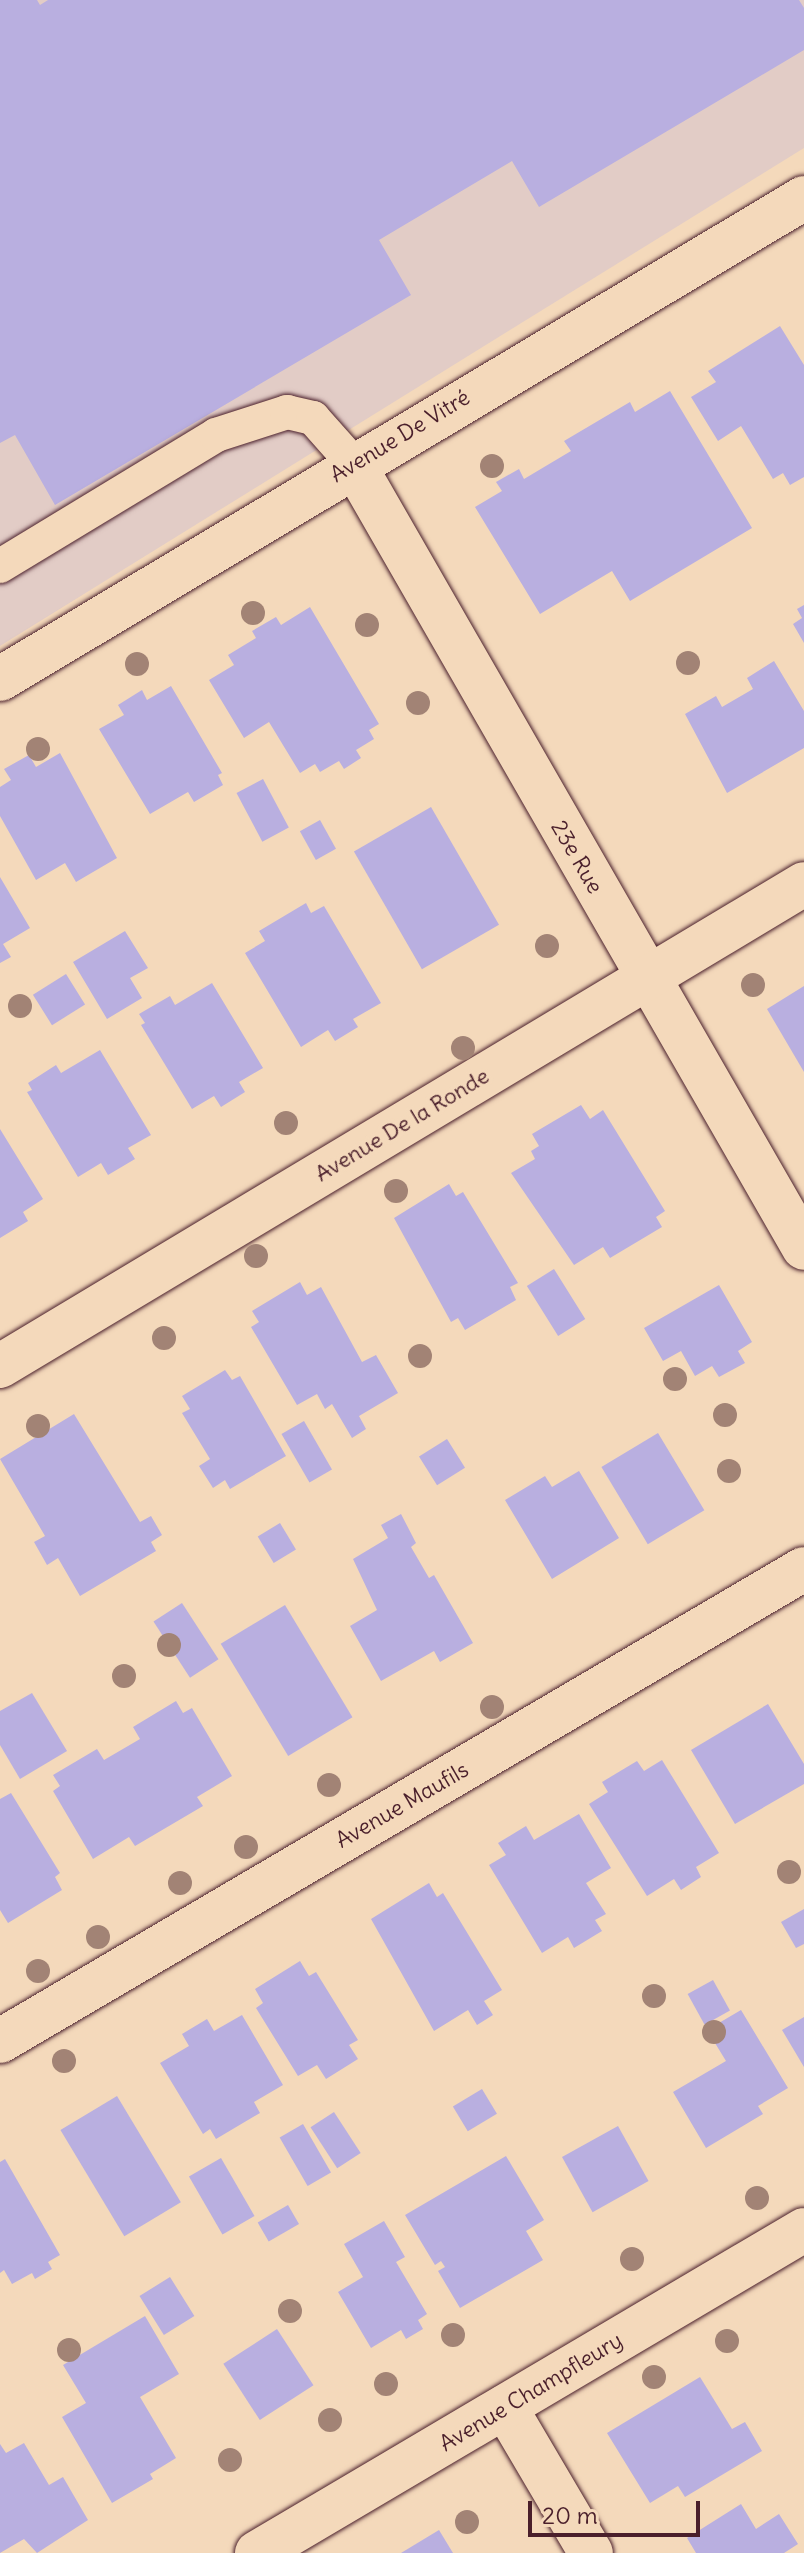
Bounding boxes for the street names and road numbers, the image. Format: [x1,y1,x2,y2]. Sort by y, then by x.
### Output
street label: Avenue De Vitré [326,384,474,488]
street label: 23e Rue [546,816,608,898]
street label: Avenue De la Ronde [310,1063,494,1187]
street label: Avenue Maufils [331,1756,473,1854]
street label: Avenue Champfleury [435,2327,627,2457]

